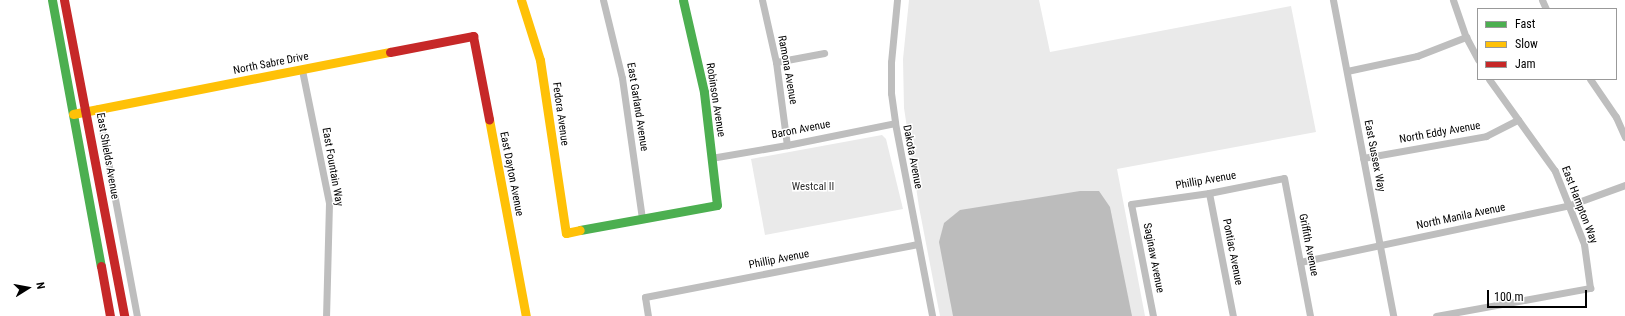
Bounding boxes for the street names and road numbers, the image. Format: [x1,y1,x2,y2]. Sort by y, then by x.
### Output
street label: Ramona Avenue [774,35,800,105]
street label: North Sabre Drive [232,50,310,78]
street label: East Garland Avenue [623,62,651,152]
street label: Robinson Avenue [703,62,727,138]
street label: Fedora Avenue [549,81,571,147]
street label: East Shields Avenue [93,112,121,200]
street label: Baron Avenue [771,118,831,142]
street label: East Sussex Way [1361,119,1387,193]
street label: North Eddy Avenue [1398,119,1482,147]
street label: Dakota Avenue [899,124,925,190]
street label: East Fountain Way [319,127,345,207]
street label: East Dayton Avenue [496,131,526,217]
street label: East Hampton Way [1558,164,1600,246]
street label: Phillip Avenue [1175,169,1237,193]
street label: North Manila Avenue [1415,201,1507,233]
street label: Griffith Avenue [1295,213,1321,277]
street label: Pontiac Avenue [1219,218,1245,286]
street label: Saginaw Avenue [1140,222,1166,294]
street label: Phillip Avenue [748,248,810,272]

